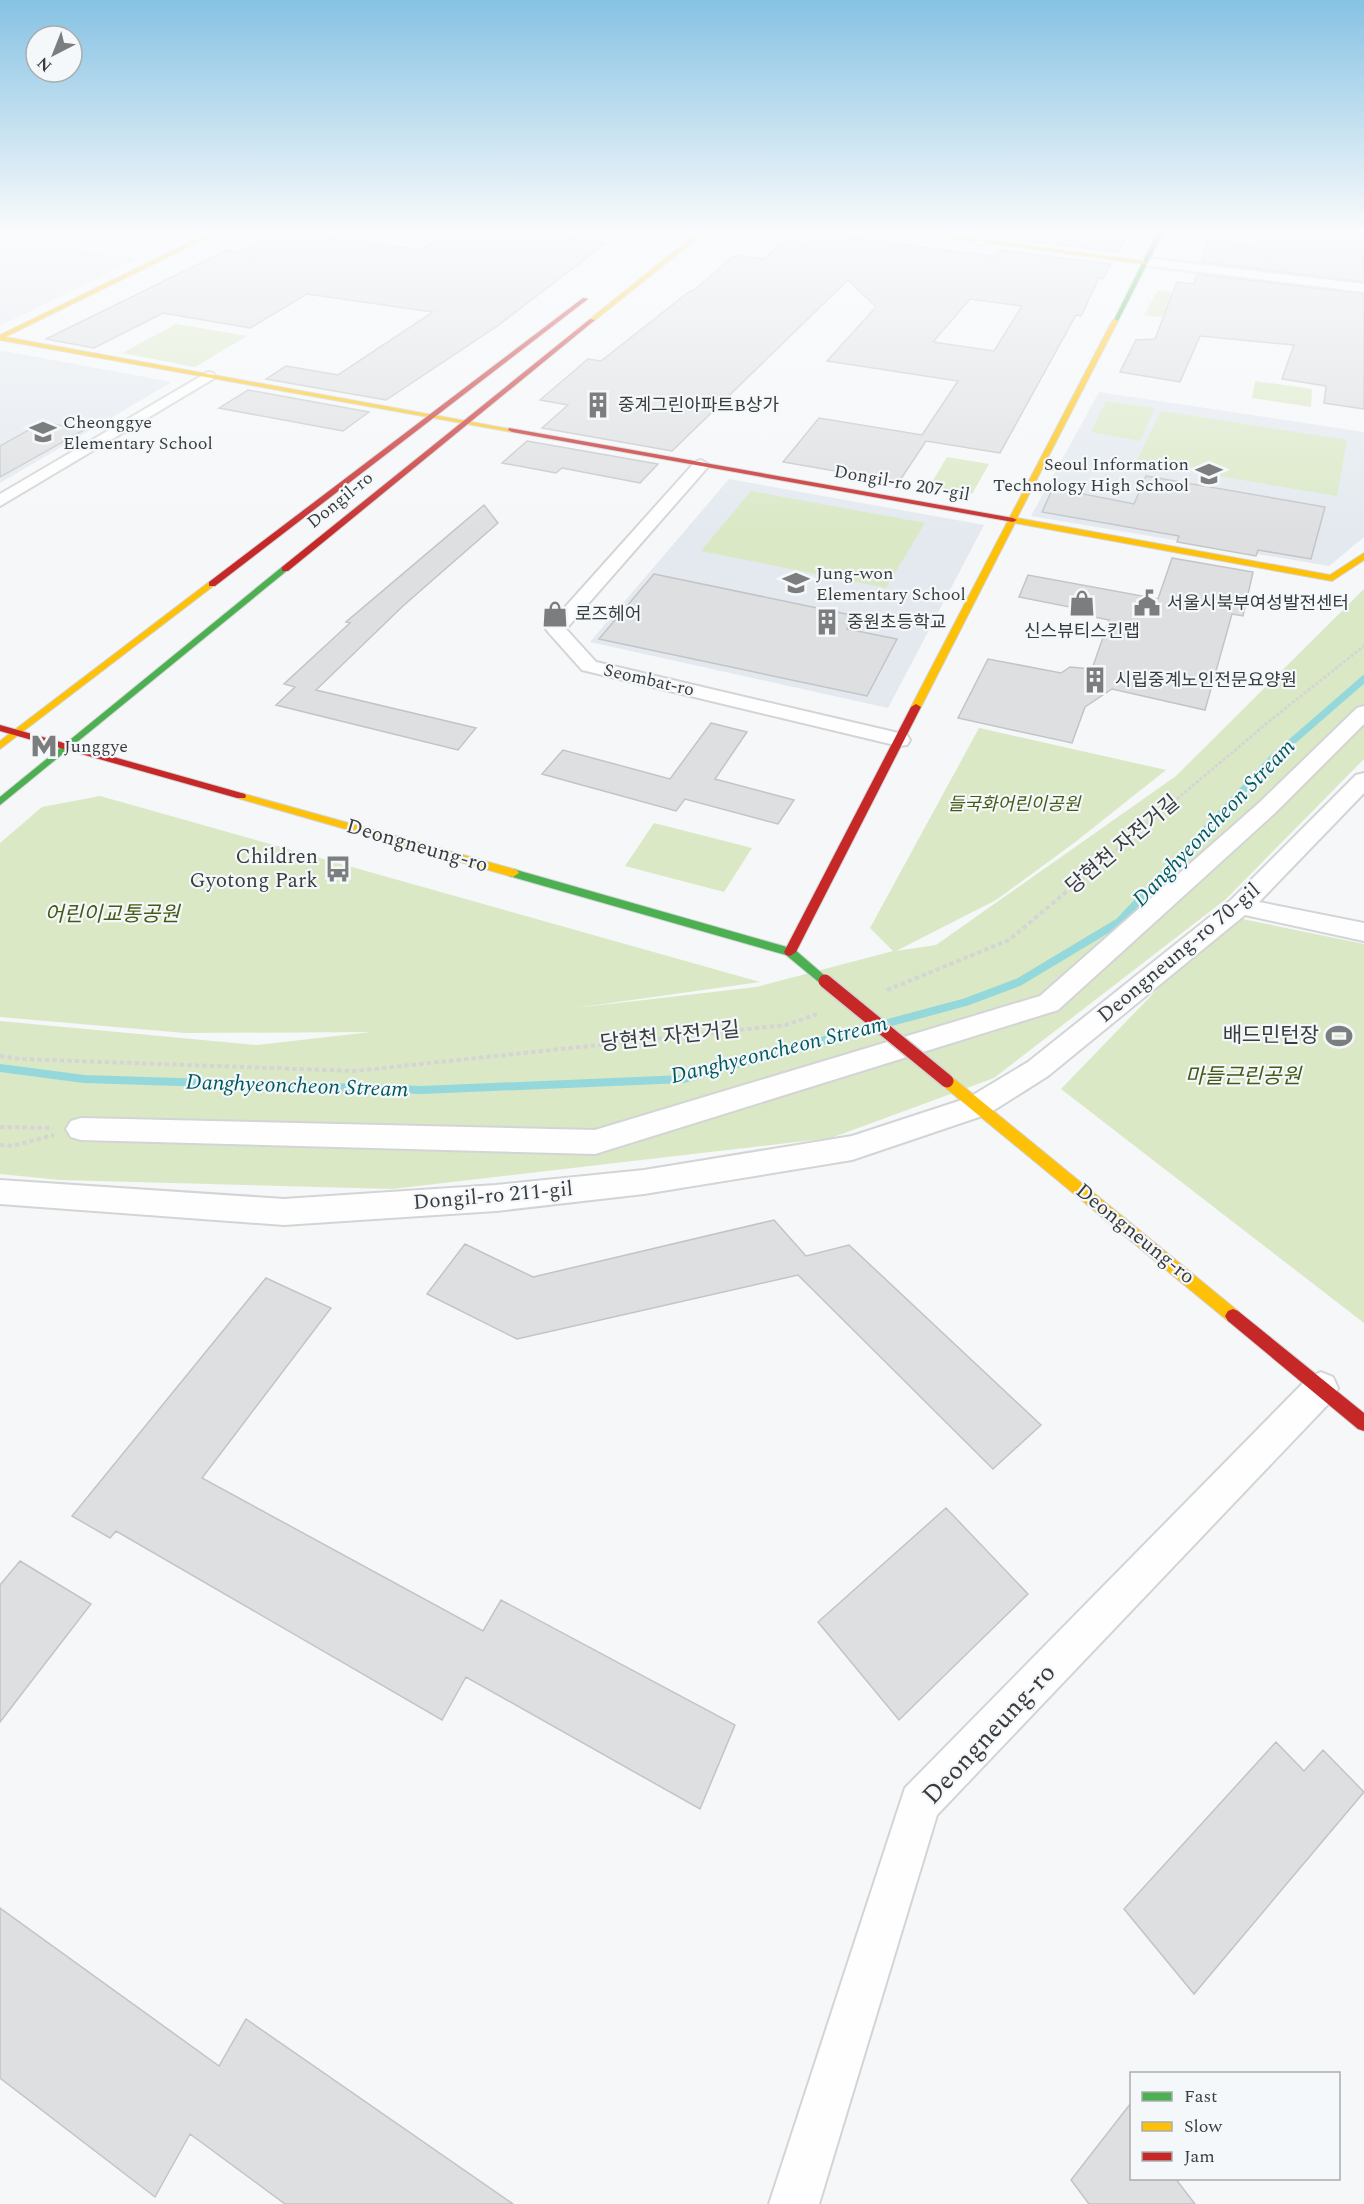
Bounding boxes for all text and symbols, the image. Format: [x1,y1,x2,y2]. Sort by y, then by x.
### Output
north arrow [24,24,84,84]
text: N [32,51,58,78]
building icon: 중계그린아파트B상가 [583,390,613,420]
place label: 중계그린아파트B상가 [618,392,779,419]
place label: Cheonggye Elementary School [63,409,213,457]
school or university icon: Cheonggye Elementary School [28,417,58,447]
place label: Seoul Information Technology High School [993,451,1189,499]
street label: Dongil-ro 207-gil [832,458,972,508]
school or university icon: Seoul Information Technology High School [1194,459,1224,489]
street label: Dongil-ro [301,465,379,535]
place label: Jung-won Elementary School [816,560,966,608]
school or university icon: Jung-won Elementary School [781,568,811,598]
shop icon: 신스뷰티스킨랩 [1067,588,1097,618]
public building icon: 서울시북부여성발전센터 [1132,588,1162,618]
place label: 서울시북부여성발전센터 [1167,590,1349,617]
shop icon: 로즈헤어 [540,599,570,629]
place label: 로즈헤어 [575,601,641,628]
building icon: 중원초등학교 [812,607,842,637]
place label: 중원초등학교 [847,609,946,636]
place label: 신스뷰티스킨랩 [1024,618,1140,645]
street label: Seombat-ro [601,656,697,704]
building icon: 시립중계노인전문요양원 [1080,665,1110,695]
place label: 시립중계노인전문요양원 [1115,667,1297,694]
metro station icon: Junggye [29,731,59,761]
water label: Danghyeoncheon Stream [1125,731,1303,915]
place label: Junggye [64,733,128,760]
street label: 당현천 자전거길 [1059,788,1187,902]
park label: 들국화어린이공원 [948,791,1082,818]
street label: Deongneung-ro [342,810,492,882]
place label: Children Gyotong Park [190,841,318,897]
bus stop icon: Children Gyotong Park [323,854,353,884]
street label: Deongneung-ro 70-gil [1090,875,1268,1031]
park label: 어린이교통공원 [44,899,181,931]
water label: Danghyeoncheon Stream [667,1007,891,1093]
street label: 당현천 자전거길 [598,1014,742,1060]
place label: 배드민턴장 [1222,1020,1319,1052]
sports icon: 배드민턴장 [1324,1021,1354,1051]
park label: 마들근린공원 [1185,1061,1303,1093]
water label: Danghyeoncheon Stream [185,1066,409,1106]
street label: Dongil-ro 211-gil [412,1173,574,1219]
street label: Deongneung-ro [1068,1176,1202,1292]
street label: Deongneung-ro [913,1654,1065,1814]
legend [1130,2072,1340,2180]
text: Fast [1184,2083,1217,2110]
text: Slow [1184,2113,1223,2140]
text: Jam [1184,2143,1215,2170]

